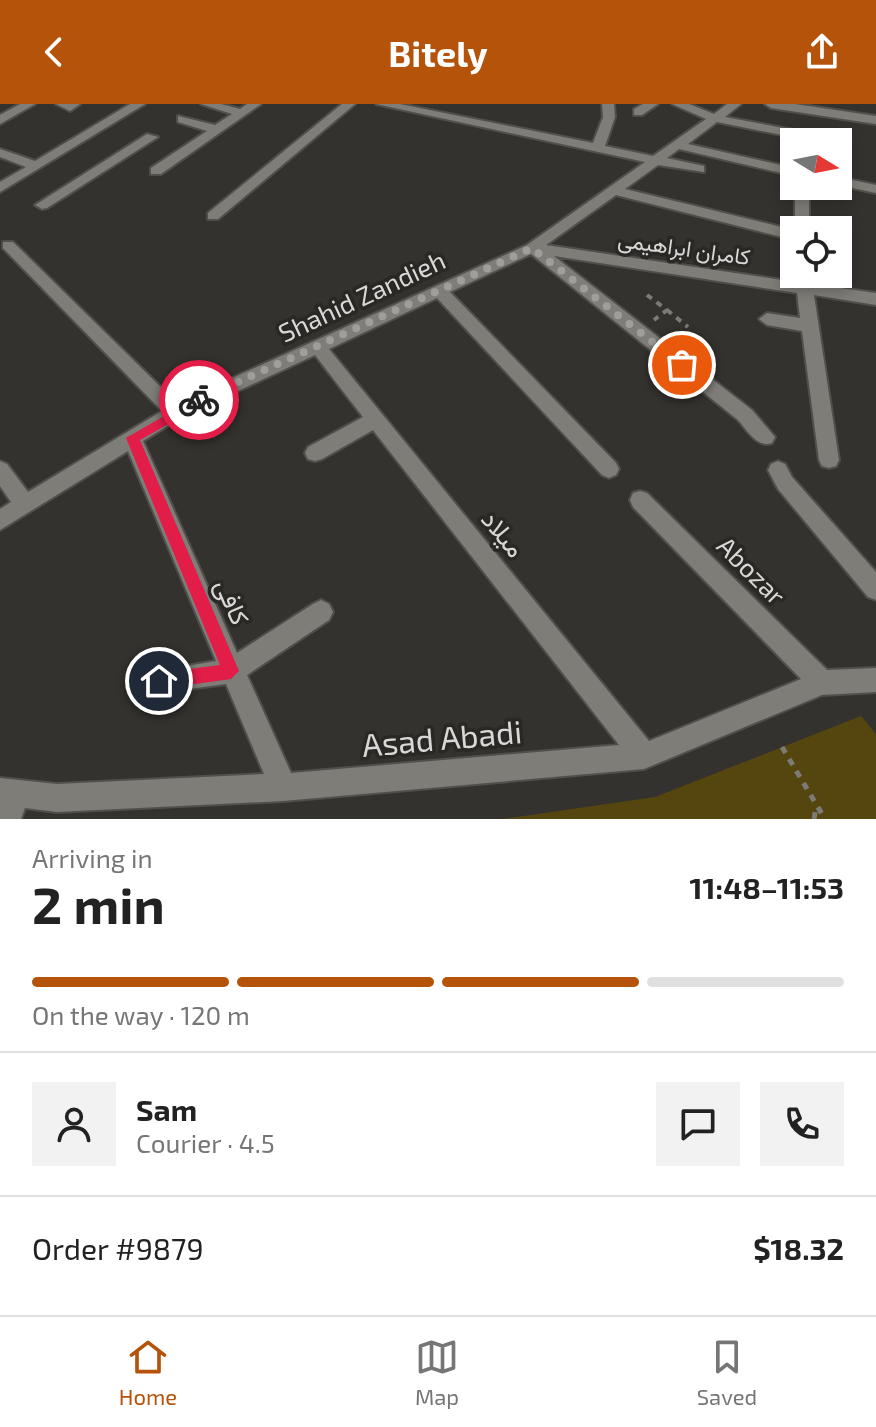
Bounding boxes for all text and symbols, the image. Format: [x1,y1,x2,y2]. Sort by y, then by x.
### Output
icon: back [32,30,76,74]
icon: share [800,30,844,74]
text: Bitely [388,31,488,74]
north arrow [780,128,852,200]
map controls [780,128,852,288]
button: locate [780,216,852,288]
street label: کامران ابراهیمی [616,225,752,271]
street label: Shahid Zandieh [273,243,450,348]
pin [648,331,716,399]
icon: bag [660,343,704,387]
courier [159,360,239,440]
icon: bike [177,378,221,422]
street label: میلاد [475,503,532,563]
street label: Abozar [712,529,793,610]
street label: کافی [208,574,257,630]
pin [125,647,193,715]
icon: home [137,659,181,703]
street label: Asad Abadi [360,711,523,763]
text: Arriving in [32,842,153,873]
text: 11:48–11:53 [690,869,844,905]
text: 2 min [32,872,165,934]
text: On the way · 120 m [32,999,250,1030]
button: person [32,1082,116,1166]
button: chat [656,1082,740,1166]
button: phone [760,1082,844,1166]
text: Sam [136,1091,197,1127]
text: Courier · 4.5 [136,1127,275,1158]
text: Order #9879 [32,1230,204,1266]
text: $18.32 [753,1230,844,1266]
tab: Home [119,1335,177,1409]
tab: Map [415,1335,459,1409]
tab: Saved [697,1335,757,1409]

